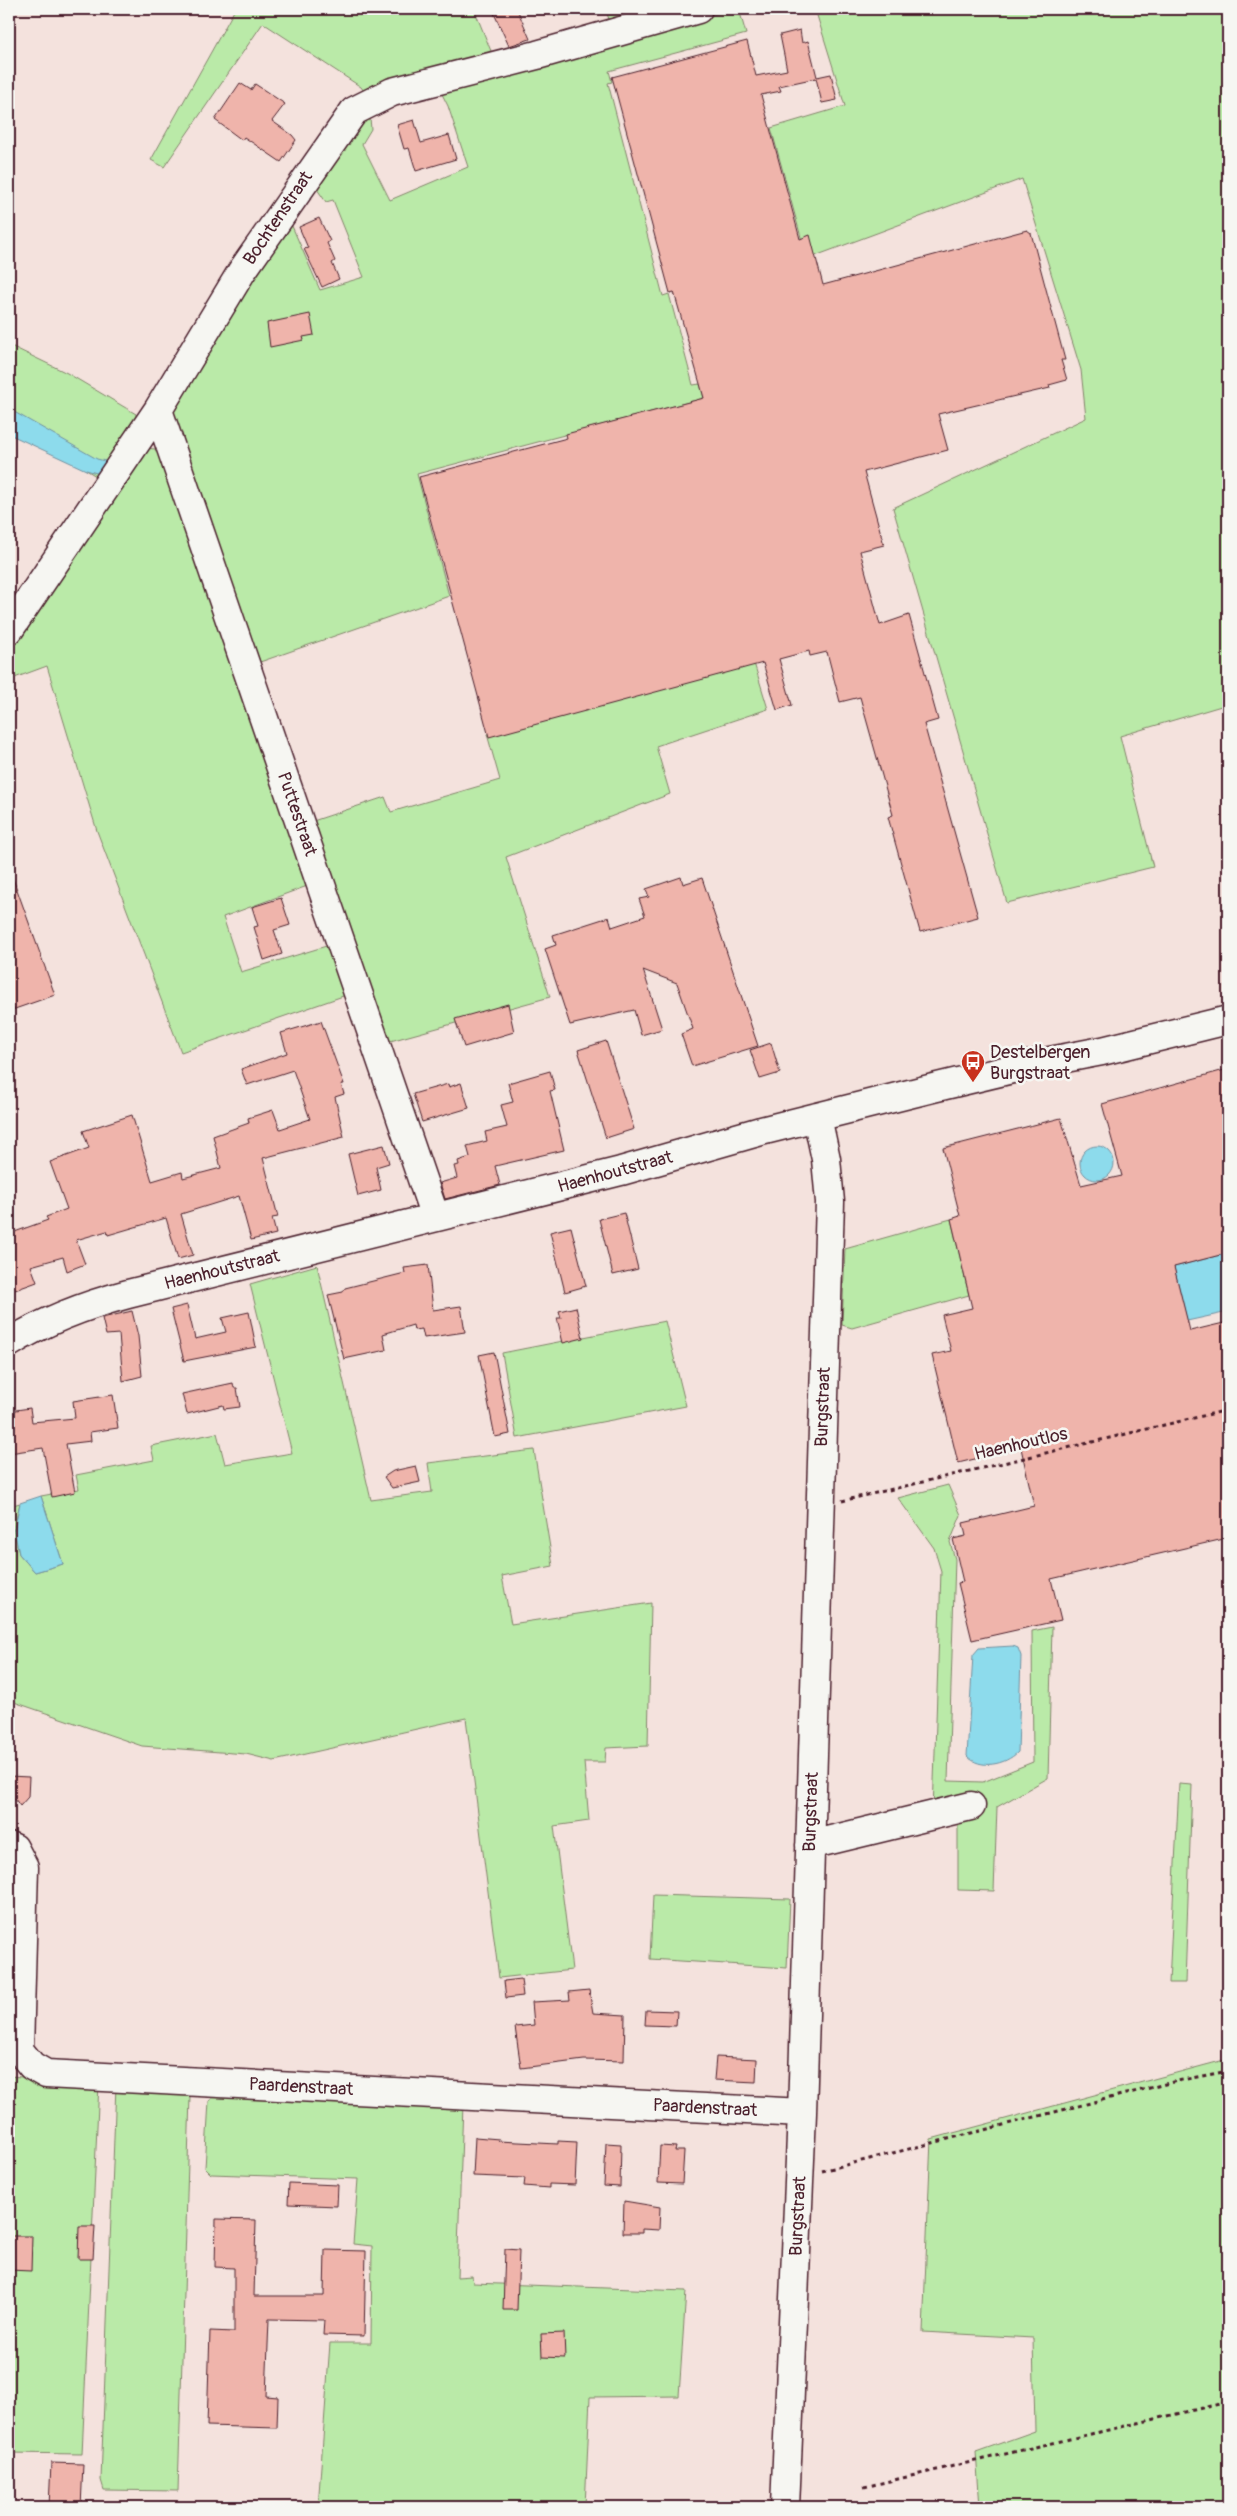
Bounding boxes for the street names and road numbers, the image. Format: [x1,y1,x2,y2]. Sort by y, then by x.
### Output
street label: Bochtenstraat [238,166,318,269]
street label: Puttestraat [272,769,322,860]
street label: Haenhoutstraat [555,1145,676,1198]
street label: Haenhoutstraat [162,1244,283,1295]
street label: Burgstraat [810,1366,836,1447]
street label: Haenhoutlos [972,1422,1070,1466]
street label: Burgstraat [798,1771,824,1852]
street label: Paardenstraat [248,2073,355,2101]
street label: Paardenstraat [652,2094,759,2122]
street label: Burgstraat [784,2175,812,2257]

